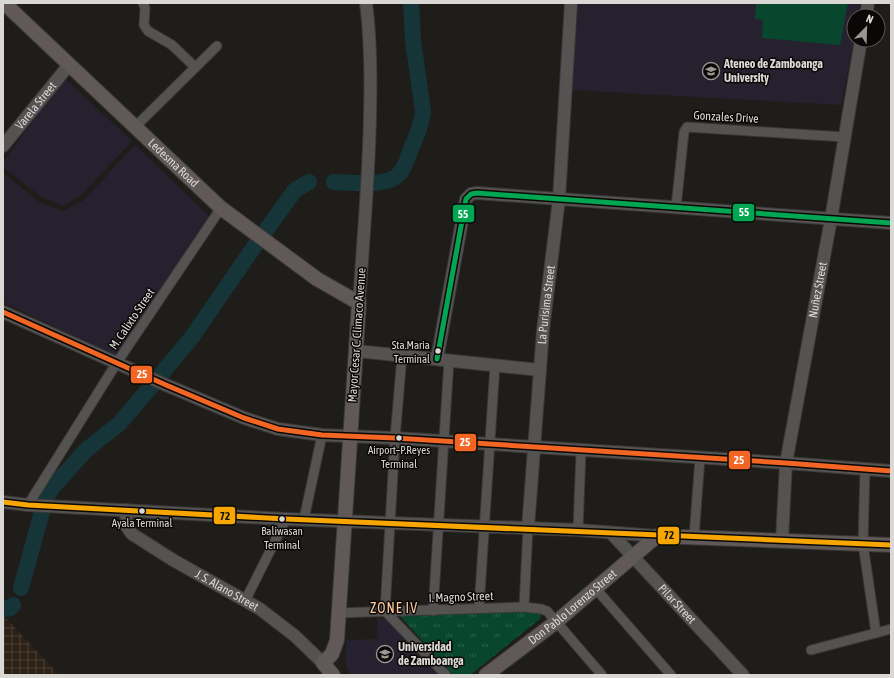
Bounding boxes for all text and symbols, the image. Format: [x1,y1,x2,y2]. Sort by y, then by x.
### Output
north arrow [846,8,886,48]
text: N [865,12,875,26]
place label: Ateneo de Zamboanga University [723,57,823,85]
school or university icon: Ateneo de Zamboanga University [701,61,721,81]
street label: Varela Street [12,79,60,132]
street label: Gonzales Drive [693,108,759,126]
street label: Ledesma Road [145,136,202,190]
line badge: 55 [732,203,755,222]
line badge: 55 [452,204,475,223]
text: 55 [739,206,749,218]
text: 55 [458,208,468,220]
street label: Nuñez Street [806,260,830,319]
street label: La Purisima Street [535,264,558,345]
street label: Mayor Cesar C. Climaco Avenue [345,267,369,403]
street label: M. Calixto Street [106,285,158,352]
place label: Sta.Maria Terminal [392,339,430,365]
marker: Sta.Maria Terminal [433,346,443,356]
line badge: 25 [130,365,153,384]
text: 25 [137,368,147,380]
marker: Airport–P.Reyes Terminal [394,433,404,443]
line badge: 25 [454,433,477,452]
text: 25 [460,436,470,448]
place label: Airport–P.Reyes Terminal [368,444,430,470]
line badge: 25 [728,450,751,470]
text: 25 [734,454,744,466]
marker: Ayala Terminal [137,506,147,516]
line badge: 72 [213,506,236,525]
text: 72 [220,510,230,522]
marker: Baliwasan Terminal [277,514,287,524]
place label: Ayala Terminal [112,517,172,529]
place label: Baliwasan Terminal [261,525,303,551]
line badge: 72 [657,526,680,545]
text: 72 [664,529,674,541]
street label: Don Pablo Lorenzo Street [526,566,620,647]
street label: J. S. Alano Street [193,567,261,614]
street label: Pilar Street [655,581,699,627]
street label: I. Magno Street [428,589,494,605]
district label: ZONE IV [370,600,418,616]
place label: Universidad de Zamboanga [398,640,464,668]
school or university icon: Universidad de Zamboanga [375,644,395,664]

